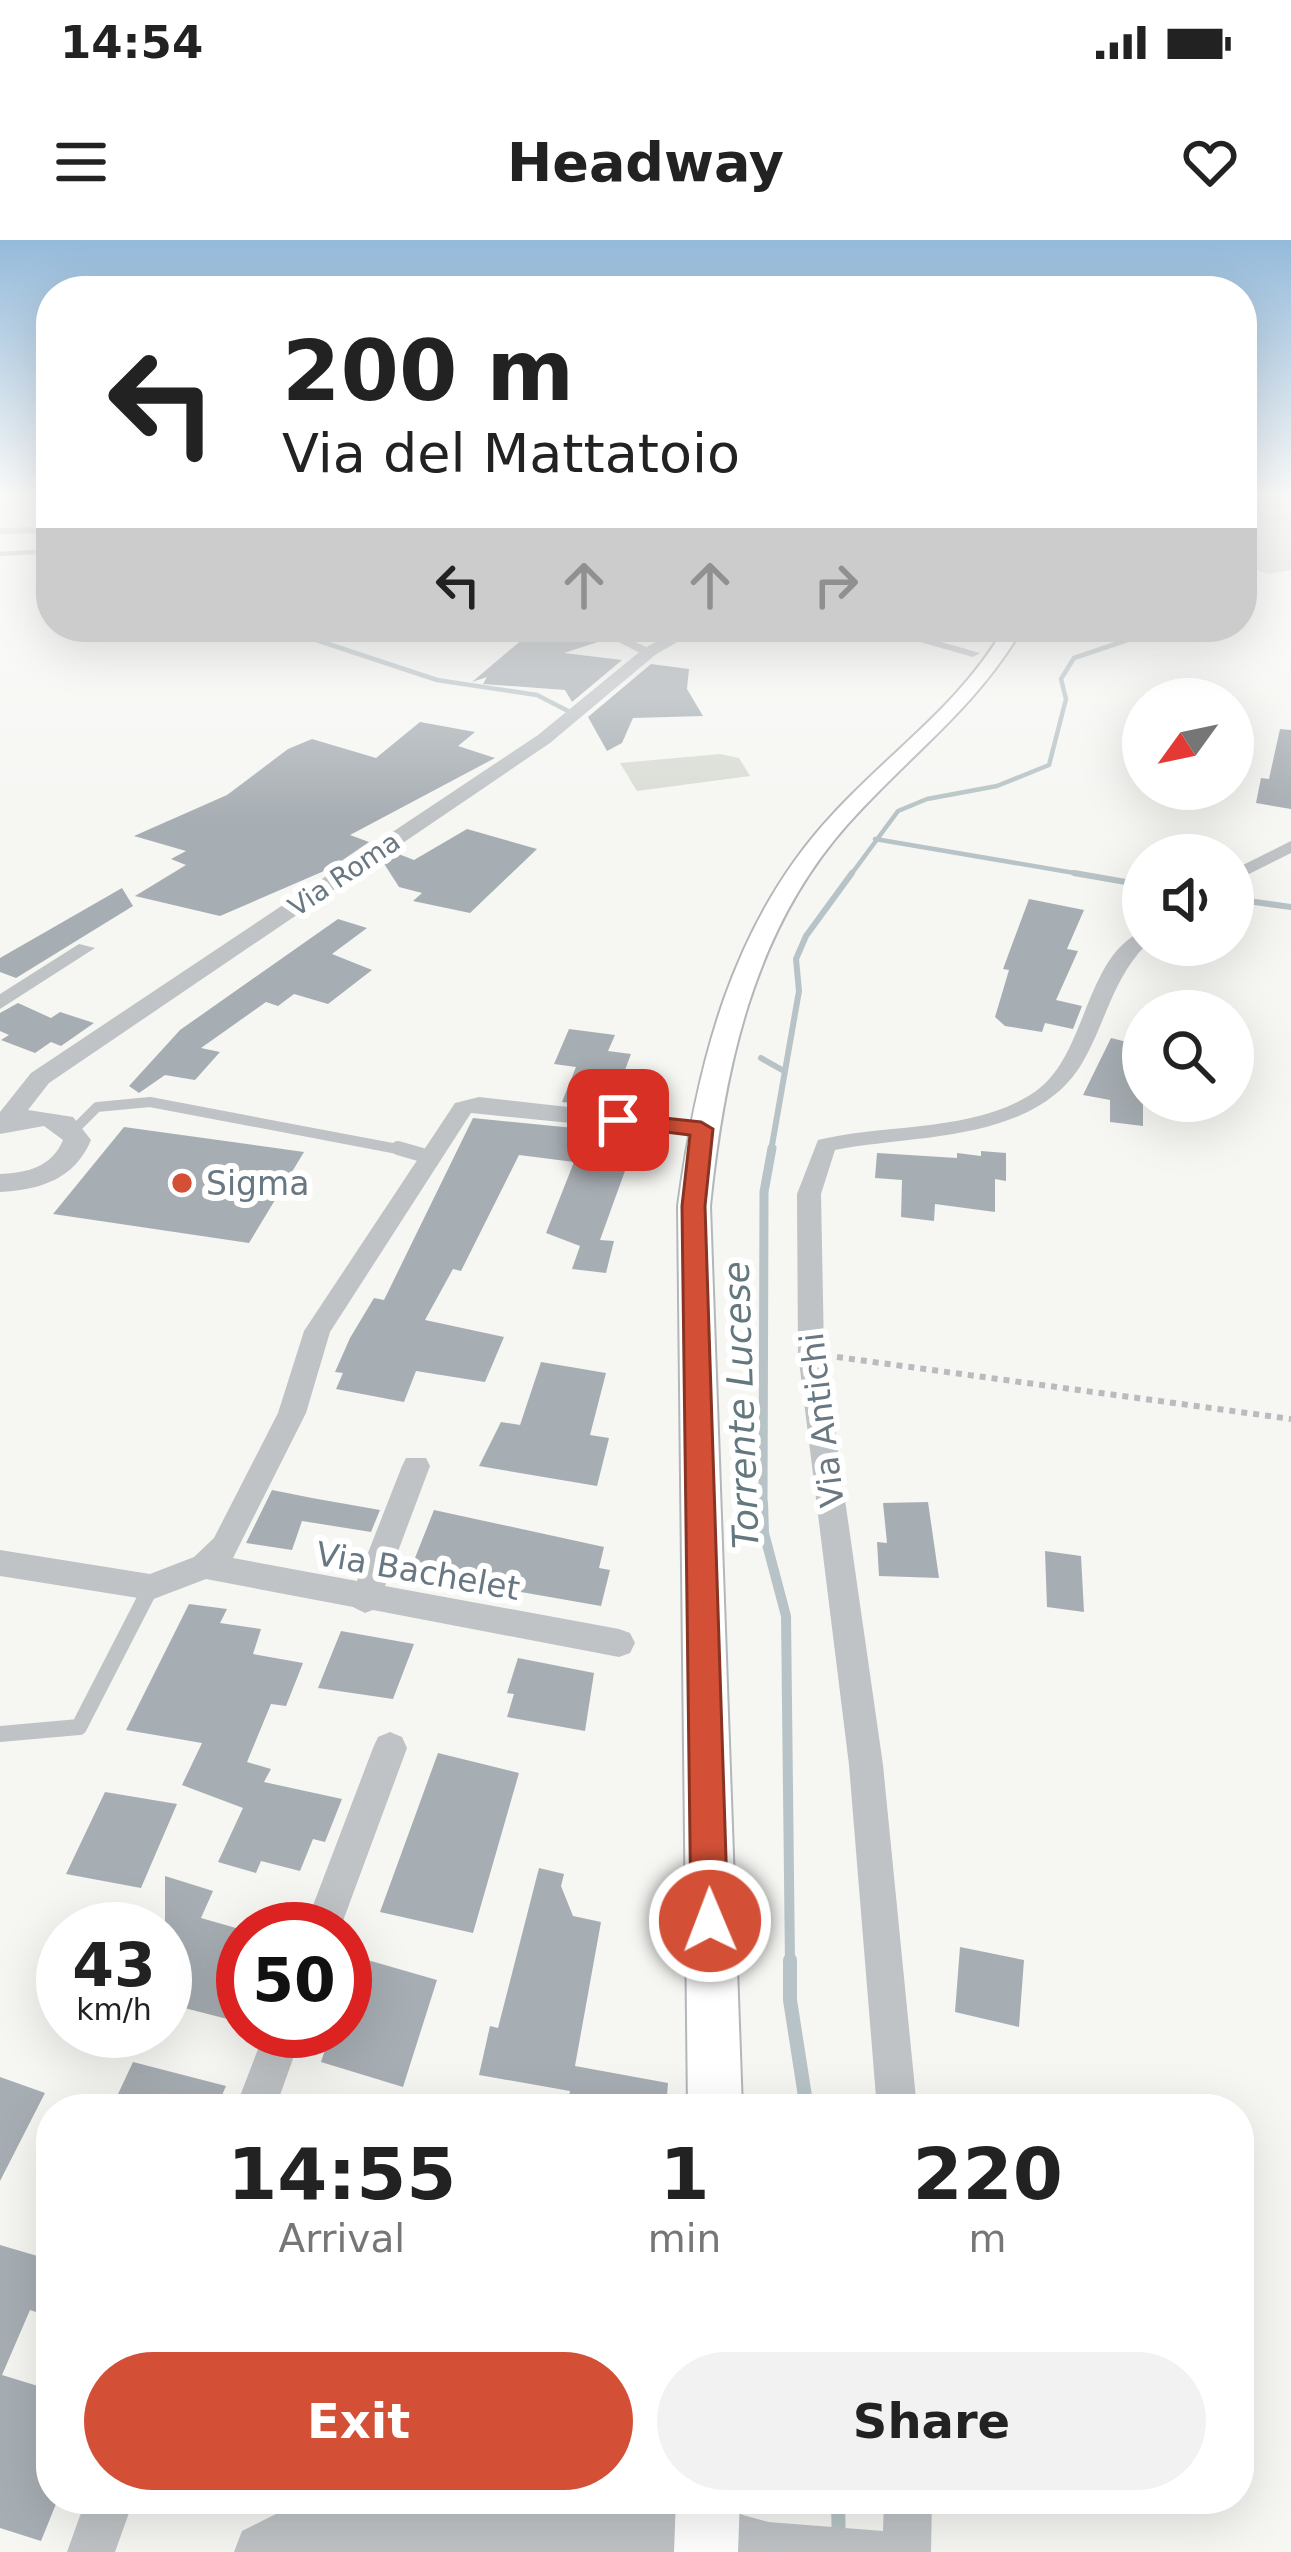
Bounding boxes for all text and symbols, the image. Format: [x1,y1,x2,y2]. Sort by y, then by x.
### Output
text: 14:54 [60,16,203,69]
icon: menu [48,129,114,195]
icon: heart [1177,129,1243,195]
text: Headway [507,131,784,194]
text: 200 m [282,322,574,420]
icon: left [84,324,240,480]
text: Via del Mattatoio [282,422,740,485]
icon: left [425,552,491,618]
icon: ahead [551,552,617,618]
icon: ahead [677,552,743,618]
icon: right [803,552,869,618]
north arrow [1122,678,1254,810]
map controls [1122,678,1254,1122]
street label: Via Roma [283,826,405,922]
button: sound [1122,834,1254,966]
button: search [1122,990,1254,1122]
pin [567,1069,669,1171]
icon: arrive [585,1087,651,1153]
place label: Sigma [206,1164,309,1203]
marker: Sigma [169,1170,195,1196]
water label: Torrente Lucese [715,1261,767,1549]
street label: Via Antichi [792,1330,852,1510]
street label: Via Bachelet [313,1534,523,1608]
position arrow [647,1858,773,1984]
speed limit sign: 50 [216,1902,372,2058]
text: 43 [72,1930,156,2000]
text: km/h [76,1992,152,2027]
text: 14:55 [227,2132,456,2216]
text: 1 [659,2132,709,2216]
text: 220 [912,2132,1063,2216]
text: Arrival [278,2216,405,2261]
text: min [648,2216,721,2261]
text: m [969,2216,1007,2261]
button: Exit [84,2352,633,2490]
button: Share [657,2352,1206,2490]

